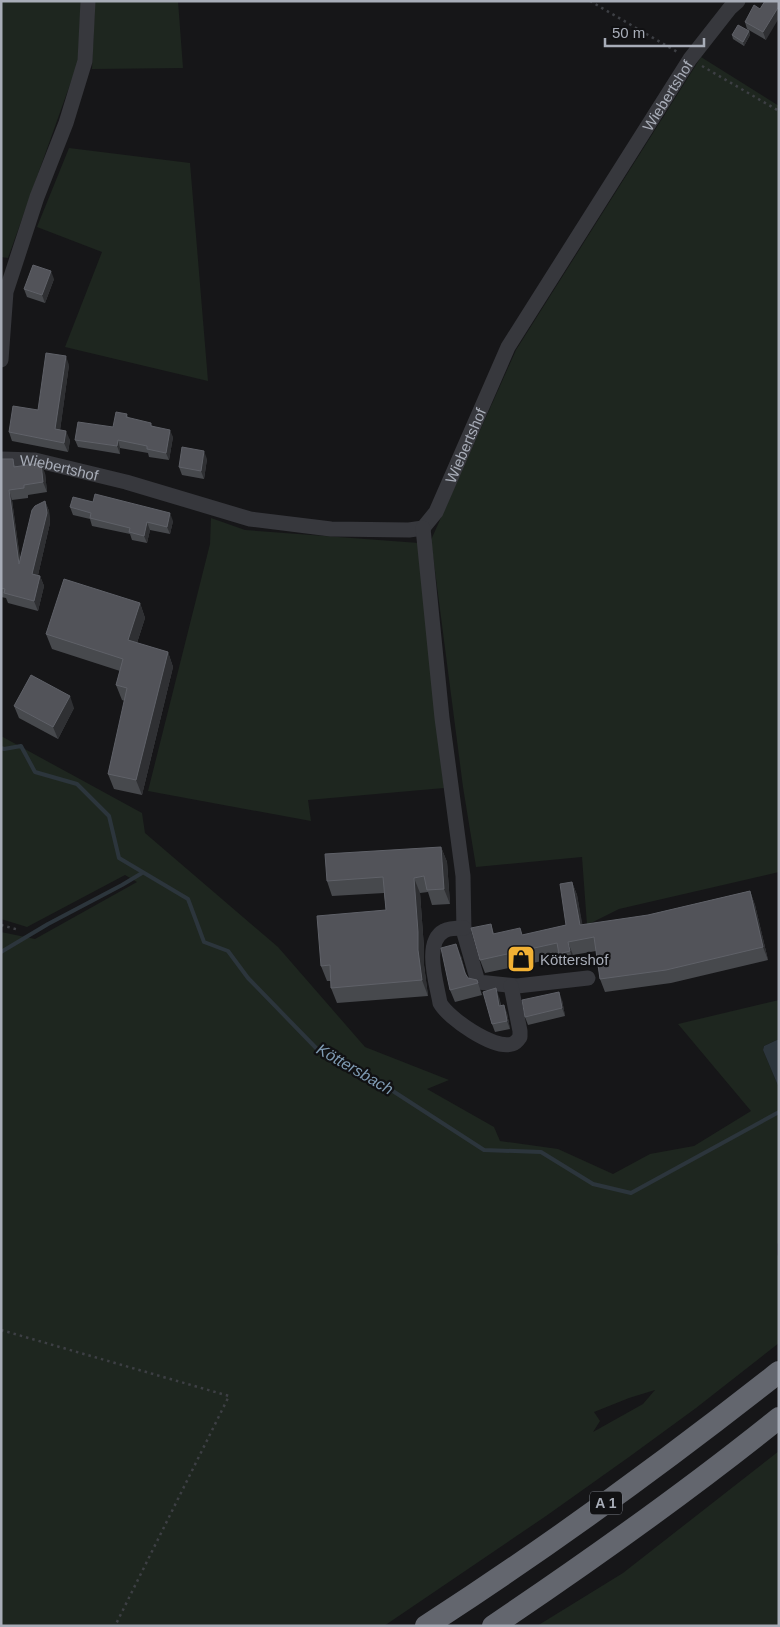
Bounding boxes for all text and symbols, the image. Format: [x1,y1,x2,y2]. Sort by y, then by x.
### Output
scale bar [605,15,704,47]
text: 50 m [612,24,645,41]
street label: Wiebertshof [638,56,696,134]
street label: Wiebertshof [441,405,489,486]
street label: Wiebertshof [20,451,101,484]
shop icon: Köttershof [506,944,536,974]
place label: Köttershof [540,951,609,968]
water label: Köttersbach [314,1040,396,1098]
road number: A 1 [590,1492,622,1515]

